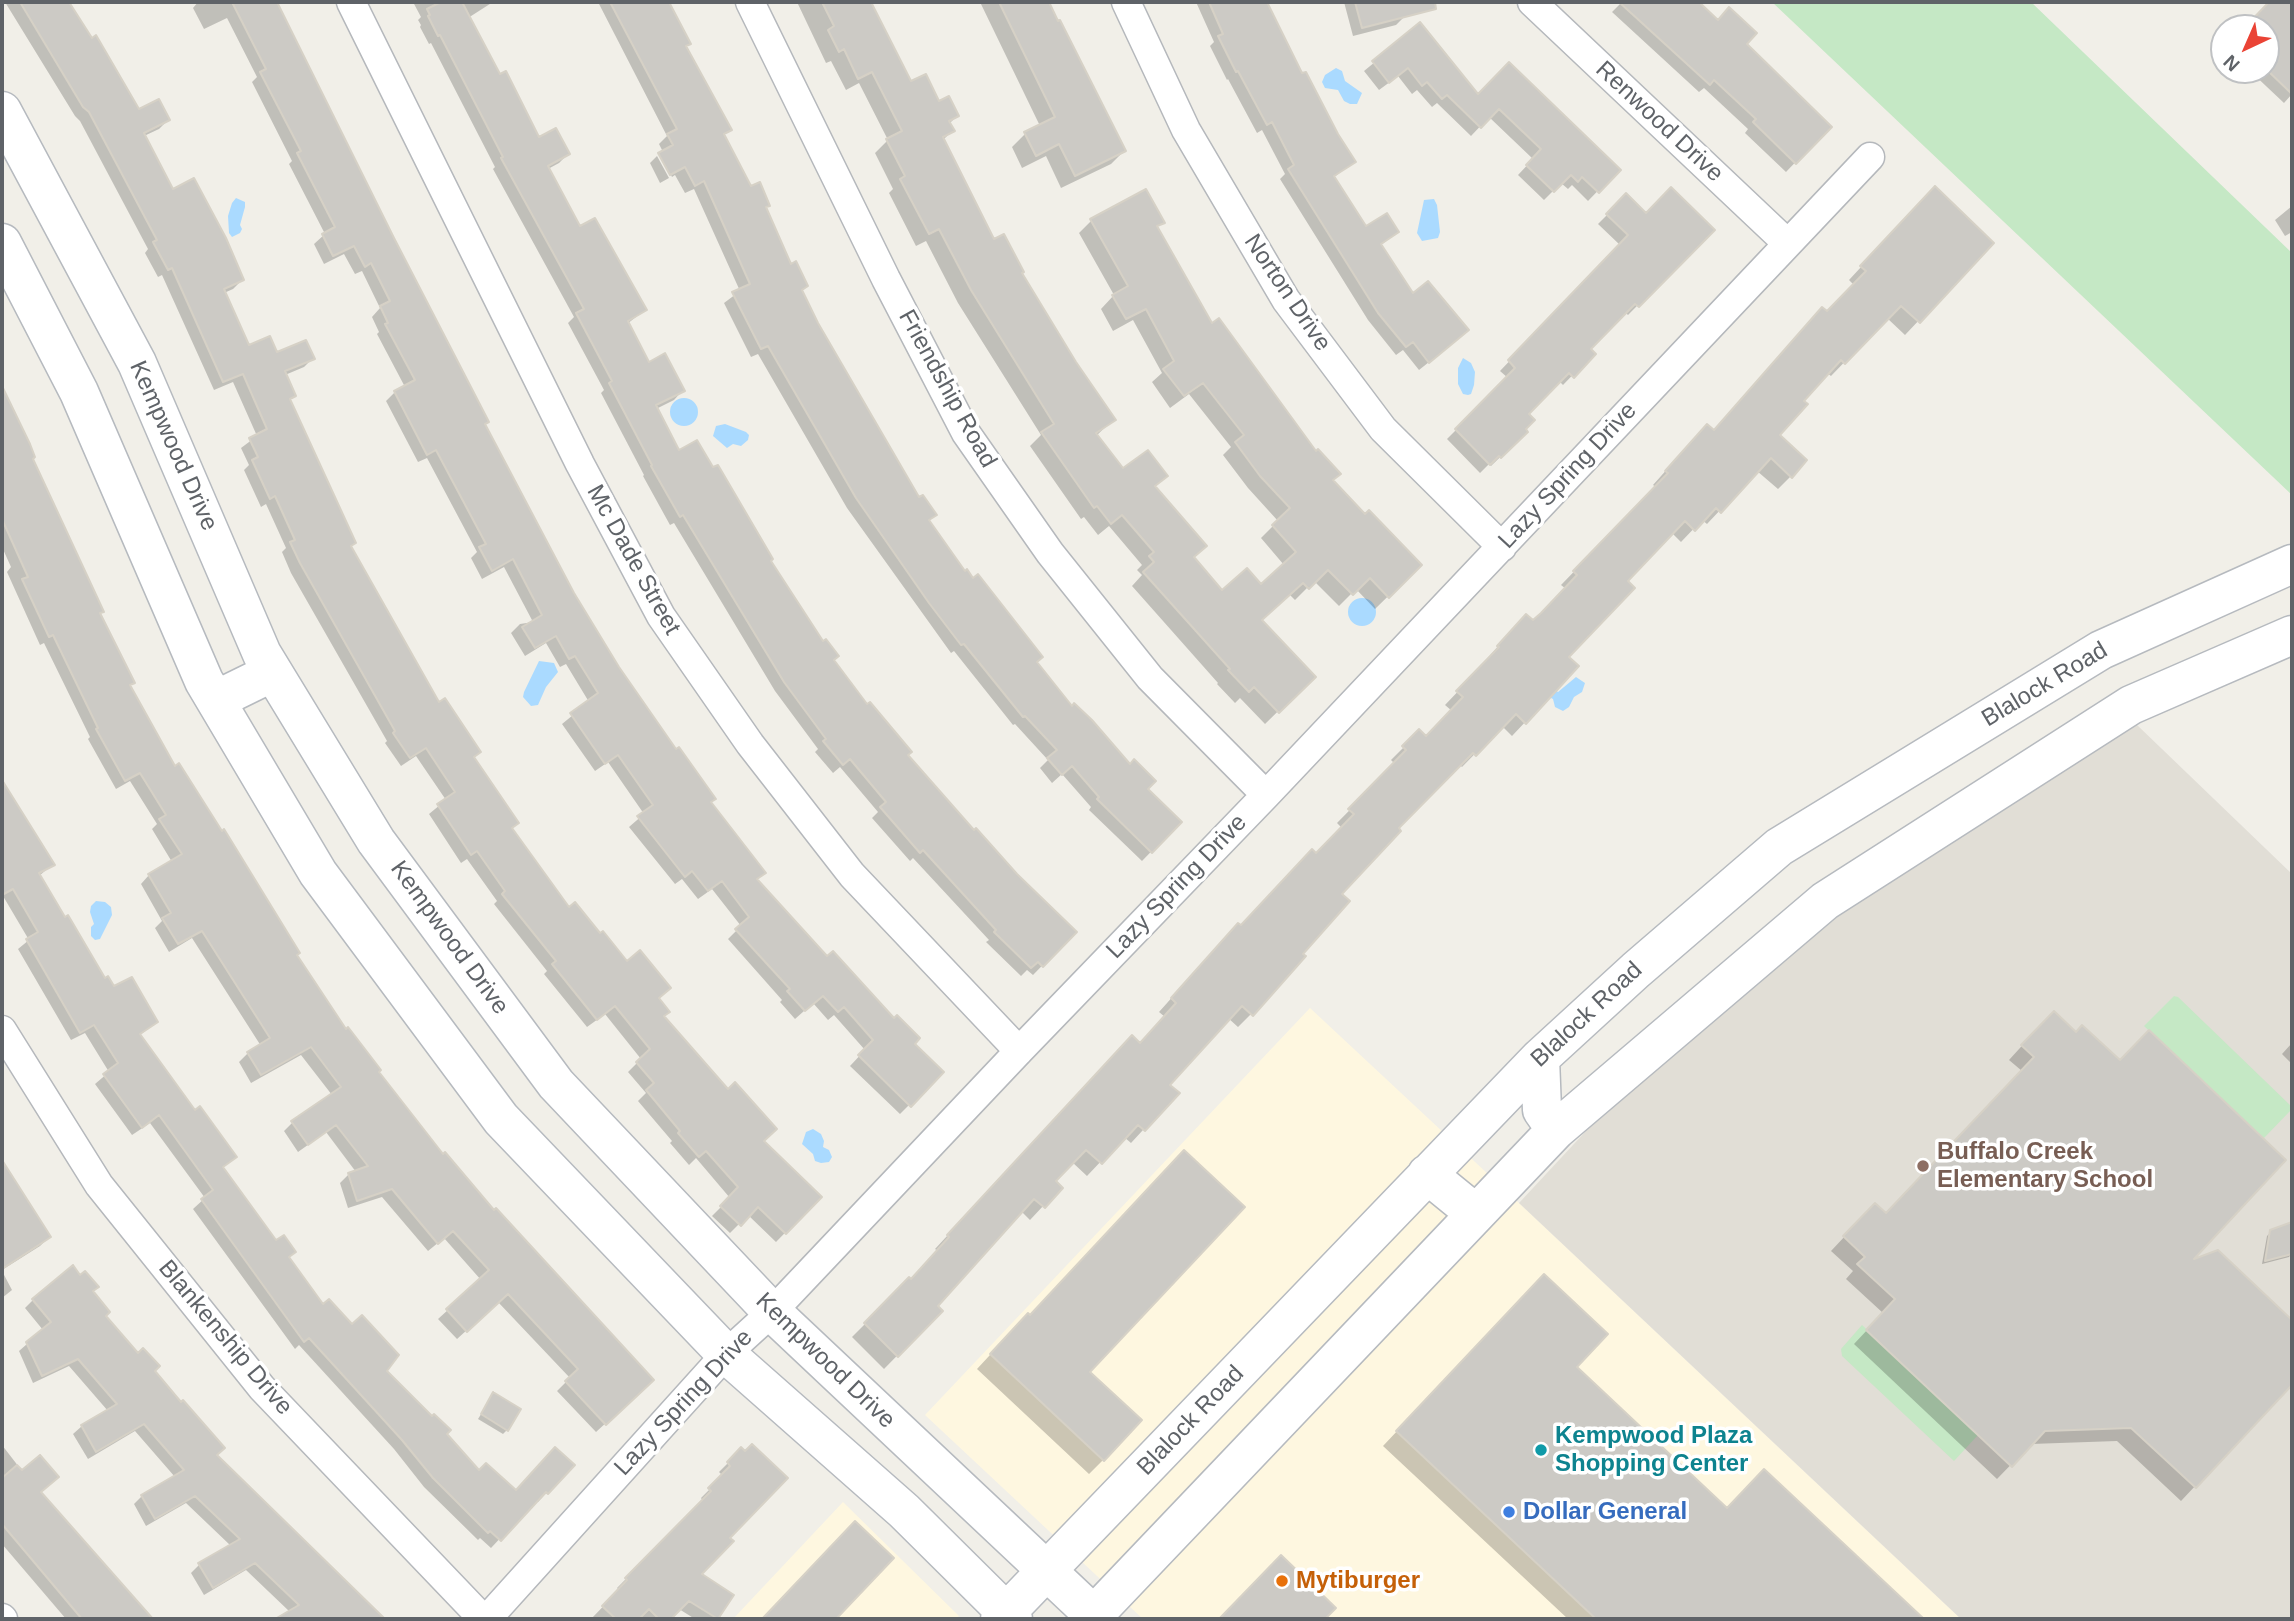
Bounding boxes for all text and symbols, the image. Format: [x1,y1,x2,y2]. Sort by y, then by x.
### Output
north arrow [2210,14,2280,84]
text: N [2219,51,2244,75]
street label: Renwood Drive [1589,56,1729,188]
street label: Norton Drive [1237,229,1337,357]
street label: Friendship Road [892,305,1002,473]
street label: Kempwood Drive [123,357,223,535]
street label: Lazy Spring Drive [1493,397,1643,555]
street label: Mc Dade Street [580,480,686,640]
street label: Blalock Road [1977,636,2113,734]
street label: Lazy Spring Drive [1101,809,1253,965]
street label: Kempwood Drive [384,856,514,1020]
street label: Blalock Road [1525,956,1649,1074]
place label: Buffalo Creek Elementary School [1937,1138,2153,1194]
marker: Buffalo Creek Elementary School [1915,1158,1931,1174]
street label: Blankenship Drive [152,1255,298,1421]
street label: Kempwood Drive [749,1287,901,1435]
street label: Lazy Spring Drive [609,1324,759,1482]
street label: Blalock Road [1132,1360,1250,1482]
place label: Kempwood Plaza Shopping Center [1555,1422,1752,1478]
marker: Kempwood Plaza Shopping Center [1533,1442,1549,1458]
place label: Dollar General [1523,1498,1687,1526]
marker: Dollar General [1501,1504,1517,1520]
place label: Mytiburger [1296,1567,1420,1595]
marker: Mytiburger [1274,1573,1290,1589]

